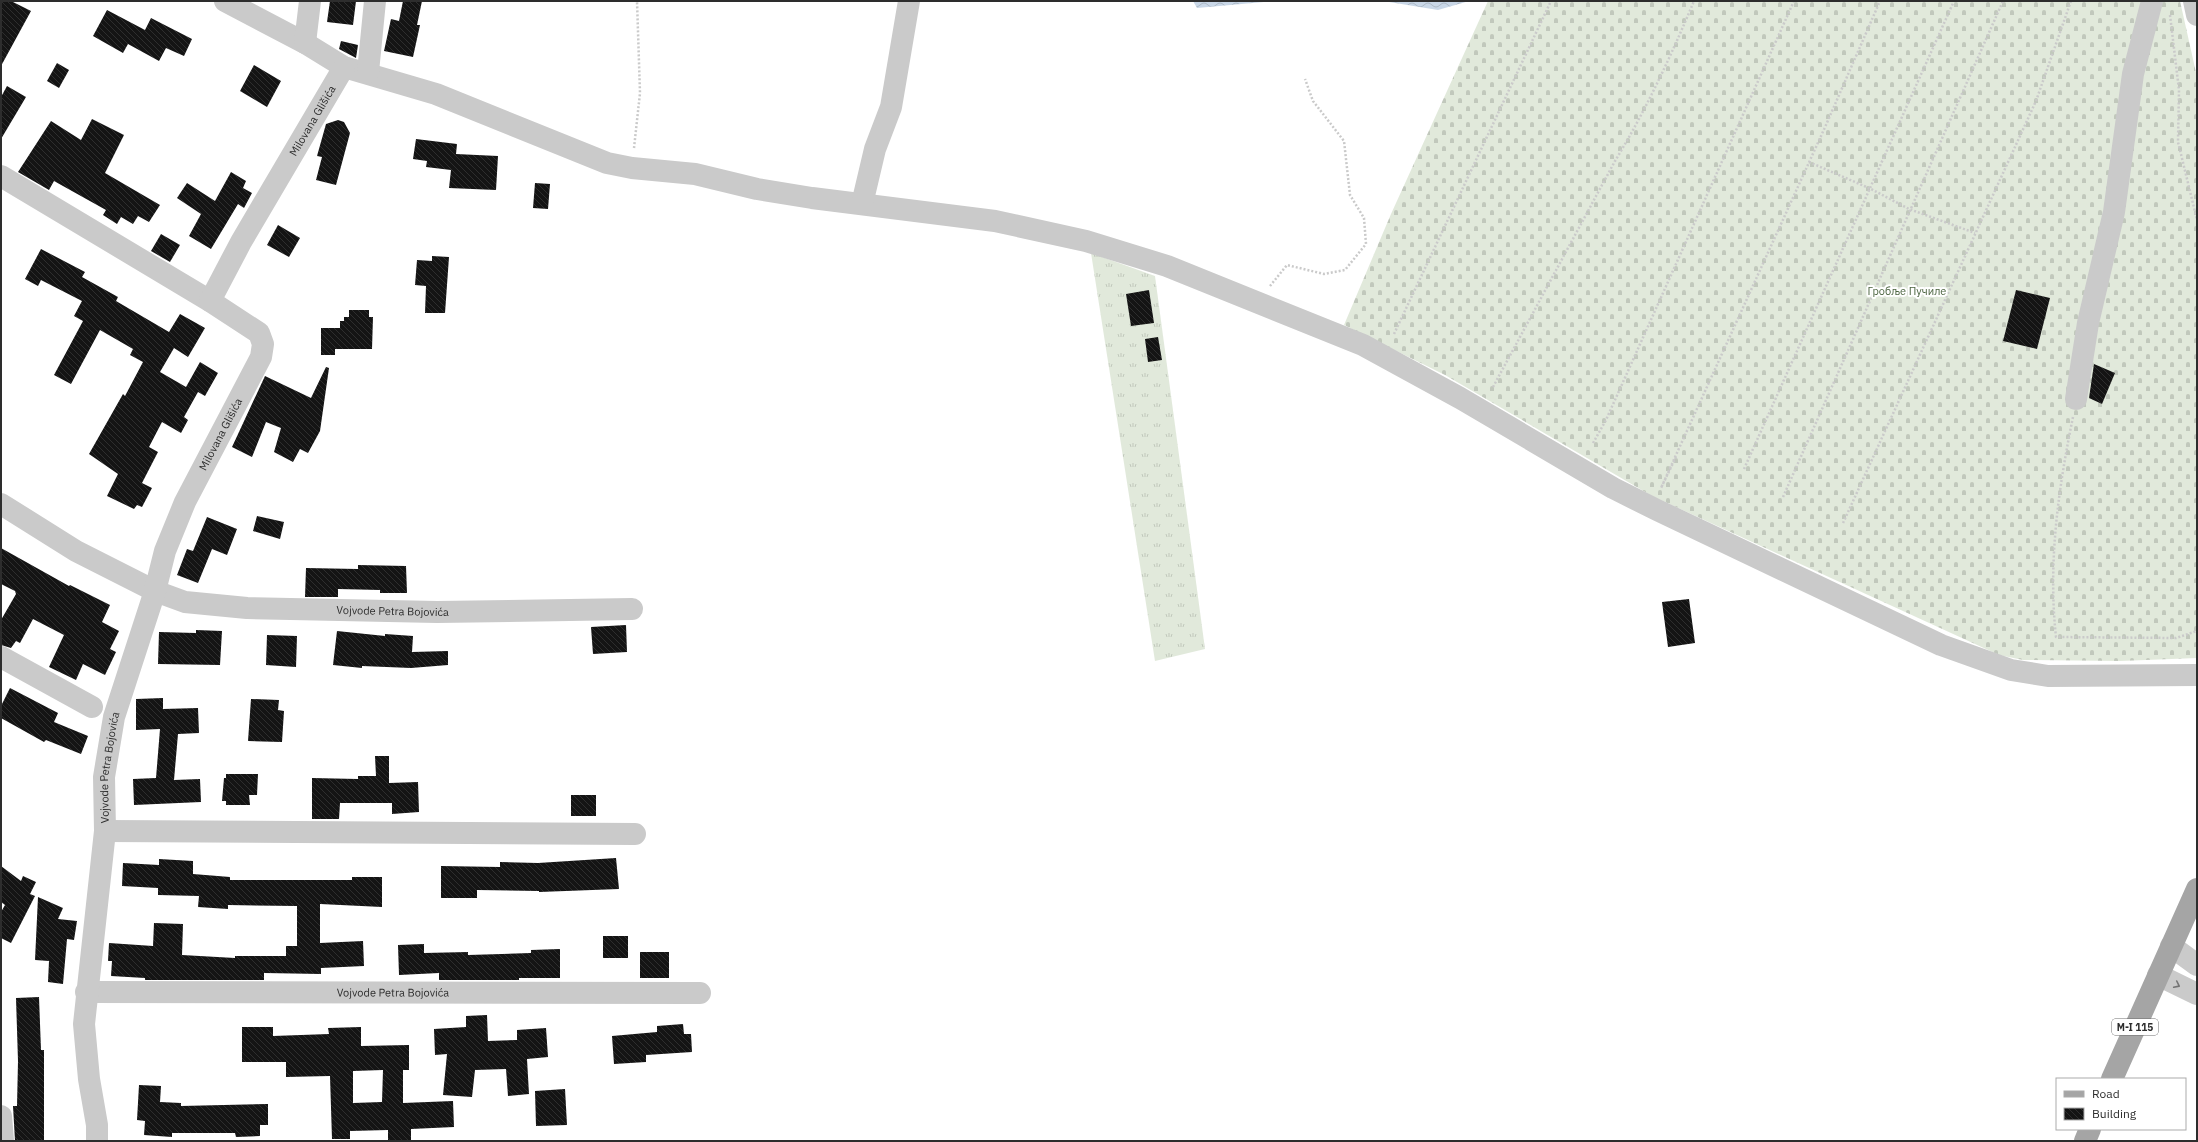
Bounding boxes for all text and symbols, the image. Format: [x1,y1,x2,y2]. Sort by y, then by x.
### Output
street label: Milovana Glišića [286,83,339,159]
park label: Гробље Пучиле [1868,284,1946,298]
street label: Milovana Glišića [196,396,245,473]
street label: Vojvode Petra Bojovića [336,603,449,619]
street label: Vojvode Petra Bojovića [97,710,122,823]
one-way arrow [2173,980,2181,988]
street label: Vojvode Petra Bojovića [337,985,449,1000]
road number: M-I 115 [2112,1019,2158,1035]
legend [2056,1078,2186,1130]
text: Road [2092,1086,2120,1101]
text: Building [2092,1106,2137,1121]

